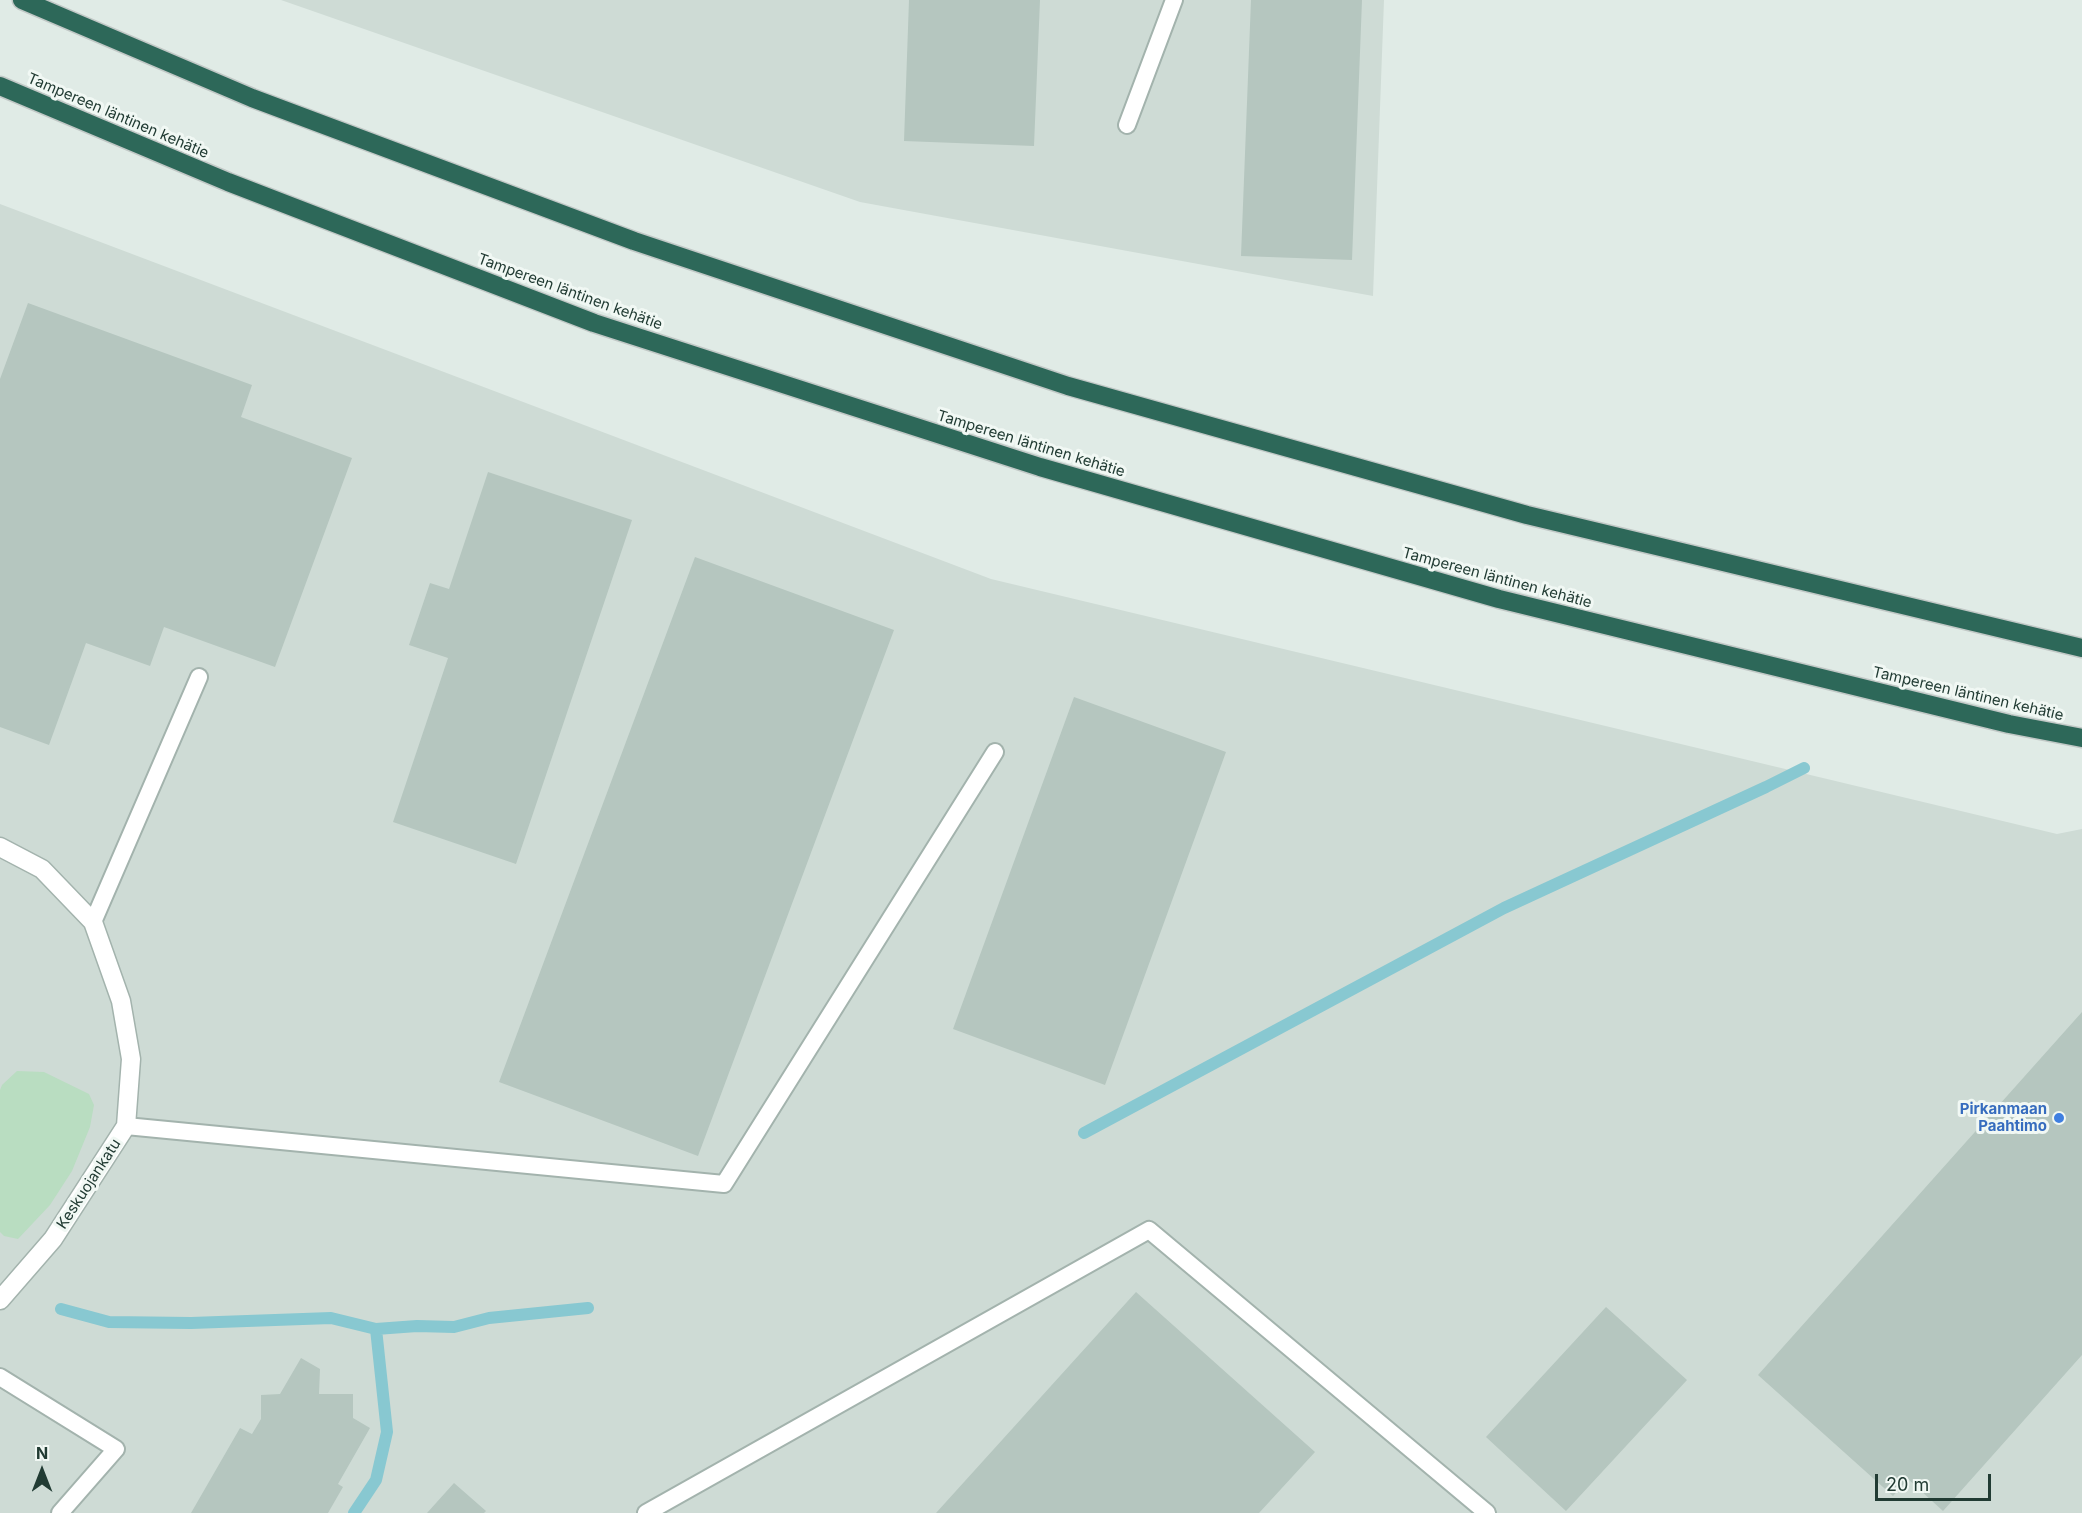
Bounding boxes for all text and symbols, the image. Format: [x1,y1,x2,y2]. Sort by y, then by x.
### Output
street label: Tampereen läntinen kehätie [25,70,211,162]
street label: Tampereen läntinen kehätie [475,250,665,334]
street label: Tampereen läntinen kehätie [935,407,1127,481]
street label: Tampereen läntinen kehätie [1400,544,1594,612]
street label: Tampereen läntinen kehätie [1871,663,2065,725]
place label: Pirkanmaan Paahtimo [1960,1100,2047,1135]
marker: Pirkanmaan Paahtimo [2052,1111,2066,1125]
street label: Keskuojankatu [53,1136,125,1232]
north arrow [12,1441,72,1501]
text: N [36,1443,48,1463]
scale bar [1878,1462,1994,1500]
text: 20 m [1886,1474,1929,1495]

